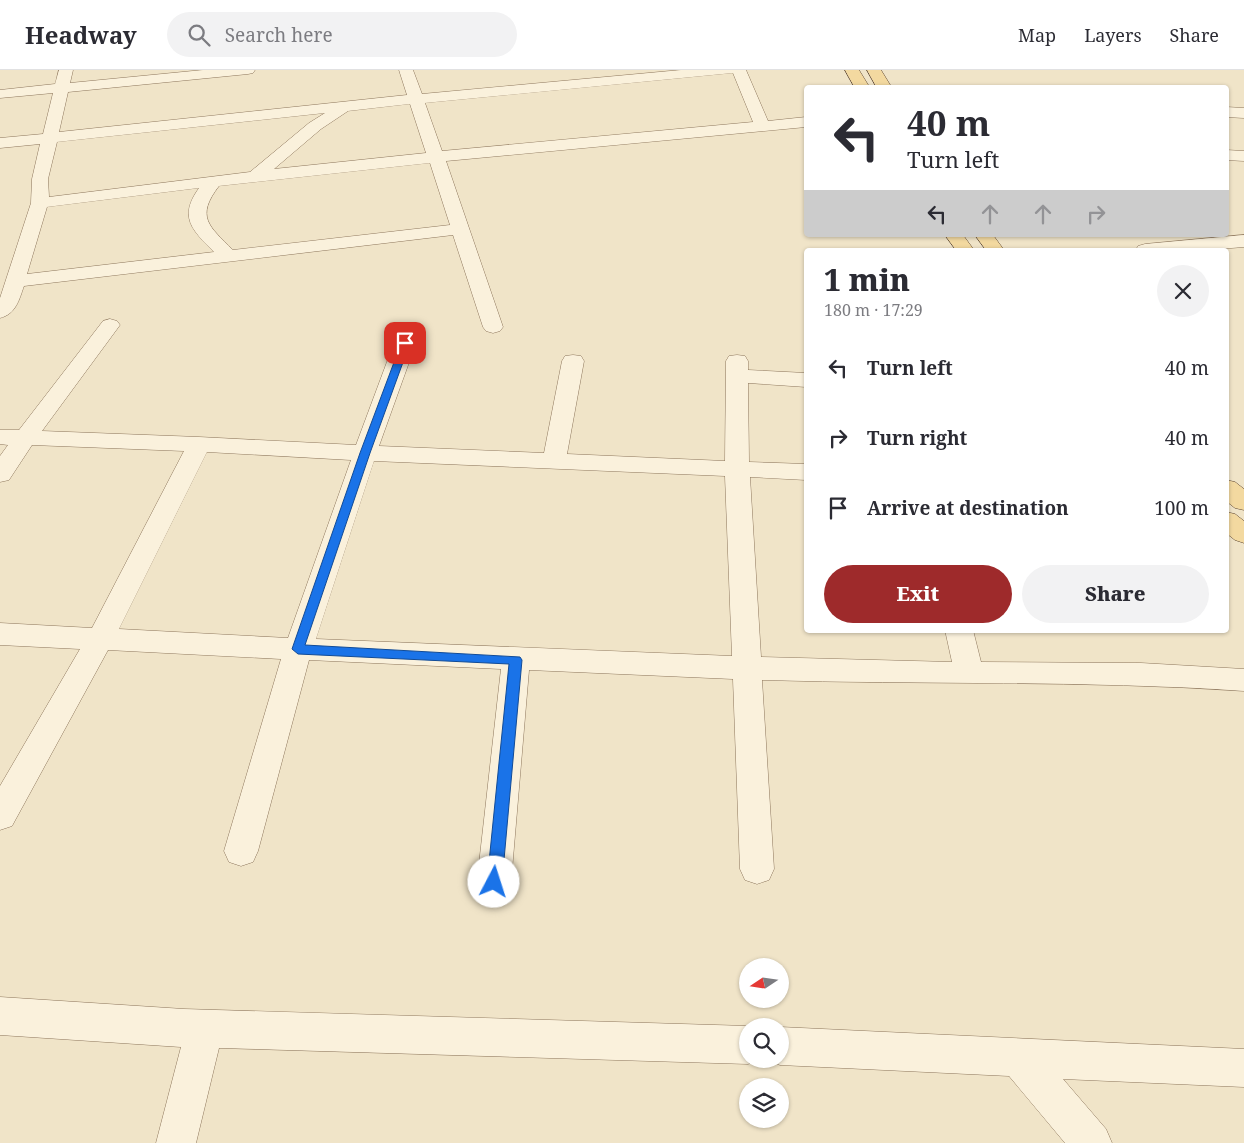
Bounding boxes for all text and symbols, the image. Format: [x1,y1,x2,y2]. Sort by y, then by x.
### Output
search box [167,12,517,57]
text: Headway [25,18,137,51]
icon: search [185,21,213,49]
text: Search here [225,22,333,48]
text: Map [1018,23,1056,47]
text: Layers [1084,23,1142,47]
text: Share [1170,23,1219,47]
text: 40 m [907,99,990,146]
icon: left [824,105,889,170]
text: Turn left [907,144,999,174]
icon: left [923,200,951,228]
icon: ahead [976,200,1004,228]
icon: ahead [1029,200,1057,228]
icon: right [1082,200,1110,228]
text: 1 min [824,259,910,300]
button: close [1157,265,1209,317]
text: 180 m · 17:29 [824,299,923,321]
pin [384,322,426,364]
icon: arrive [391,329,419,357]
icon: left [824,354,852,382]
text: Turn left [867,355,953,381]
text: 40 m [1165,355,1209,381]
icon: right [824,424,852,452]
text: Turn right [867,425,967,451]
text: 40 m [1165,425,1209,451]
icon: arrive [824,494,852,522]
text: Arrive at destination [867,495,1069,521]
text: 100 m [1154,495,1209,521]
button: Exit [824,565,1012,623]
button: Share [1022,565,1209,623]
position arrow [467,855,519,907]
north arrow [739,958,789,1008]
map controls [739,958,789,1128]
button: search [739,1018,789,1068]
button: layers [739,1078,789,1128]

